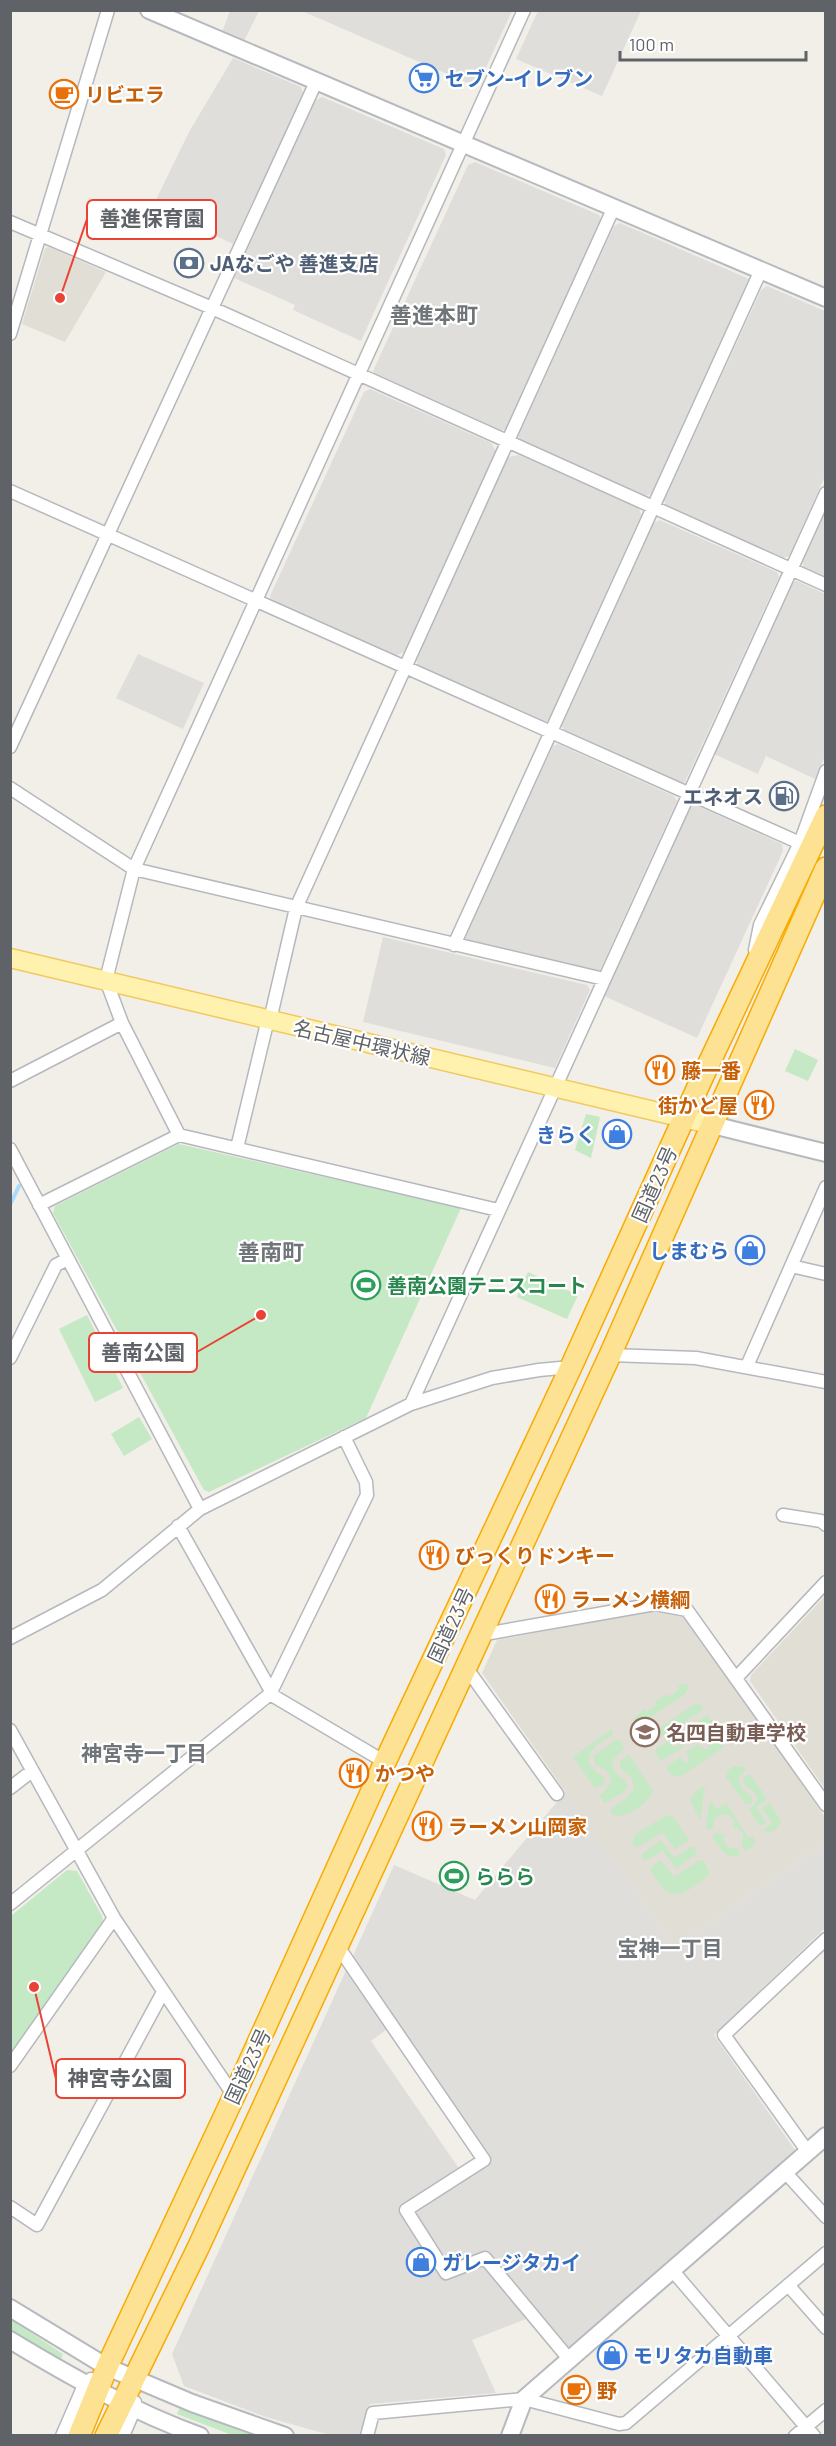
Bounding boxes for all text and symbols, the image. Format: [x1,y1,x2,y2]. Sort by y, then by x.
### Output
scale bar [620,24,806,62]
text: 100 m [629,33,674,55]
supermarket icon: セブン-イレブン [408,62,440,94]
place label: セブン-イレブン [445,66,593,90]
cafe icon: リビエラ [48,78,80,110]
place label: リビエラ [85,82,165,106]
callout: 善進保育園 [87,200,216,239]
text: 善進保育園 [100,205,205,230]
bank icon: JAなごや 善進支店 [173,247,205,279]
place label: JAなごや 善進支店 [210,251,379,275]
district label: 善進本町 [390,301,478,327]
fuel station icon: エネオス [768,780,800,812]
place label: エネオス [683,784,763,808]
street label: 名古屋中環状線 [291,1015,433,1069]
restaurant icon: 藤一番 [644,1054,676,1086]
place label: 藤一番 [681,1058,741,1082]
restaurant icon: 街かど屋 [743,1089,775,1121]
place label: 街かど屋 [658,1093,738,1117]
shop icon: きらく [601,1118,633,1150]
place label: きらく [536,1122,596,1146]
street label: 国道23号 [627,1142,681,1226]
shop icon: しまむら [734,1234,766,1266]
district label: 善南町 [238,1238,304,1264]
place label: しまむら [649,1238,729,1262]
sports icon: 善南公園テニスコート [350,1269,382,1301]
place label: 善南公園テニスコート [387,1273,587,1297]
callout: 善南公園 [89,1333,197,1372]
text: 善南公園 [101,1339,185,1364]
restaurant icon: びっくりドンキー [418,1539,450,1571]
place label: びっくりドンキー [455,1543,615,1567]
street label: 国道23号 [422,1583,478,1667]
restaurant icon: ラーメン横綱 [534,1583,566,1615]
place label: ラーメン横綱 [571,1587,690,1611]
school or university icon: 名四自動車学校 [629,1716,661,1748]
place label: 名四自動車学校 [666,1720,806,1744]
district label: 神宮寺一丁目 [81,1740,207,1765]
restaurant icon: かつや [338,1757,370,1789]
place label: かつや [375,1761,435,1785]
restaurant icon: ラーメン山岡家 [411,1810,443,1842]
place label: ラーメン山岡家 [448,1814,587,1838]
sports icon: ららら [438,1860,470,1892]
place label: ららら [475,1864,535,1888]
district label: 宝神一丁目 [618,1935,723,1960]
street label: 国道23号 [219,2024,275,2108]
callout: 神宮寺公園 [56,2059,185,2098]
text: 神宮寺公園 [68,2065,173,2090]
shop icon: ガレージタカイ [405,2246,437,2278]
place label: ガレージタカイ [442,2250,581,2274]
shop icon: モリタカ自動車 [596,2339,628,2371]
place label: モリタカ自動車 [633,2343,773,2367]
cafe icon: 野 [560,2374,592,2406]
place label: 野 [597,2378,617,2402]

